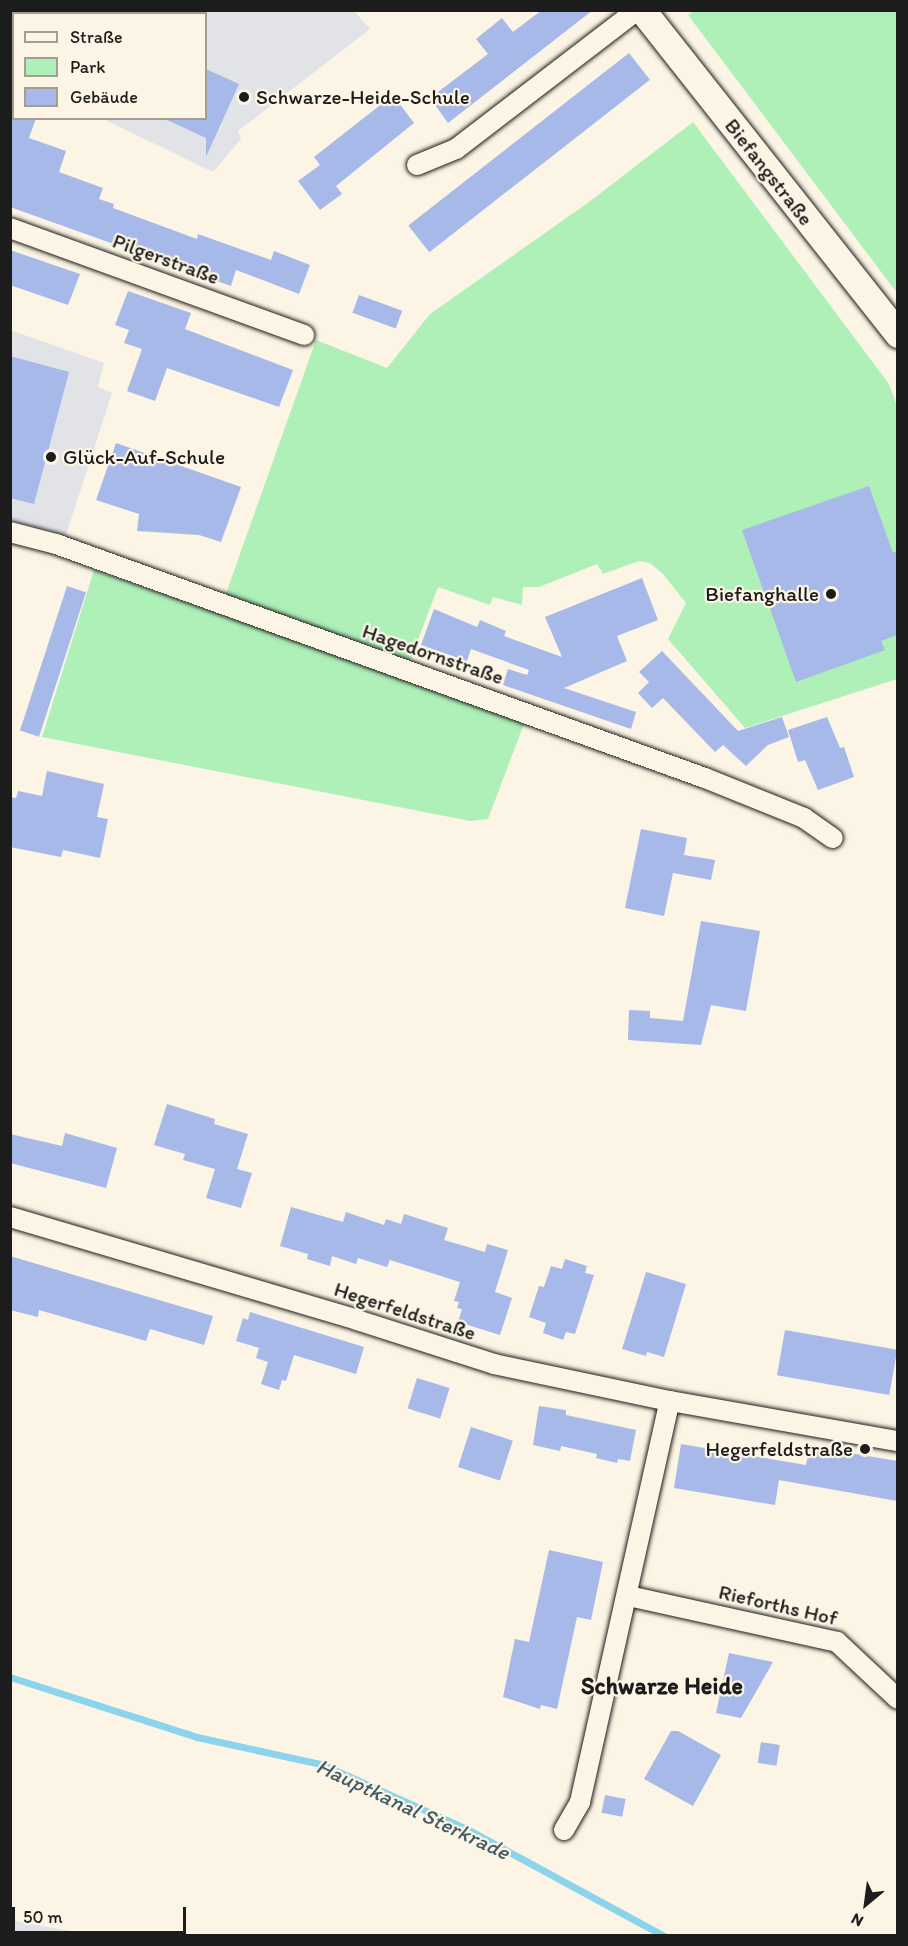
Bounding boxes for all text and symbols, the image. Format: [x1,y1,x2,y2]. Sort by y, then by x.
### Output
legend [12,12,207,120]
text: Straße [70,26,123,48]
text: Park [70,56,105,78]
place label: Schwarze-Heide-Schule [256,84,470,110]
text: Gebäude [70,86,138,108]
marker: Schwarze-Heide-Schule [237,90,251,104]
street label: Biefangstraße [719,113,819,231]
street label: Pilgerstraße [109,228,223,290]
place label: Glück-Auf-Schule [63,444,225,470]
marker: Glück-Auf-Schule [44,450,58,464]
place label: Biefanghalle [705,581,819,607]
marker: Biefanghalle [824,587,838,601]
street label: Hagedornstraße [359,618,507,690]
street label: Hegerfeldstraße [331,1276,479,1346]
place label: Hegerfeldstraße [705,1436,853,1462]
marker: Hegerfeldstraße [858,1442,872,1456]
street label: Rieforths Hof [716,1579,840,1631]
district label: Schwarze Heide [581,1672,743,1700]
water label: Hauptkanal Sterkrade [313,1753,513,1865]
north arrow [836,1874,896,1934]
scale bar [15,1895,189,1933]
text: 50 m [23,1906,63,1928]
text: N [848,1909,866,1931]

